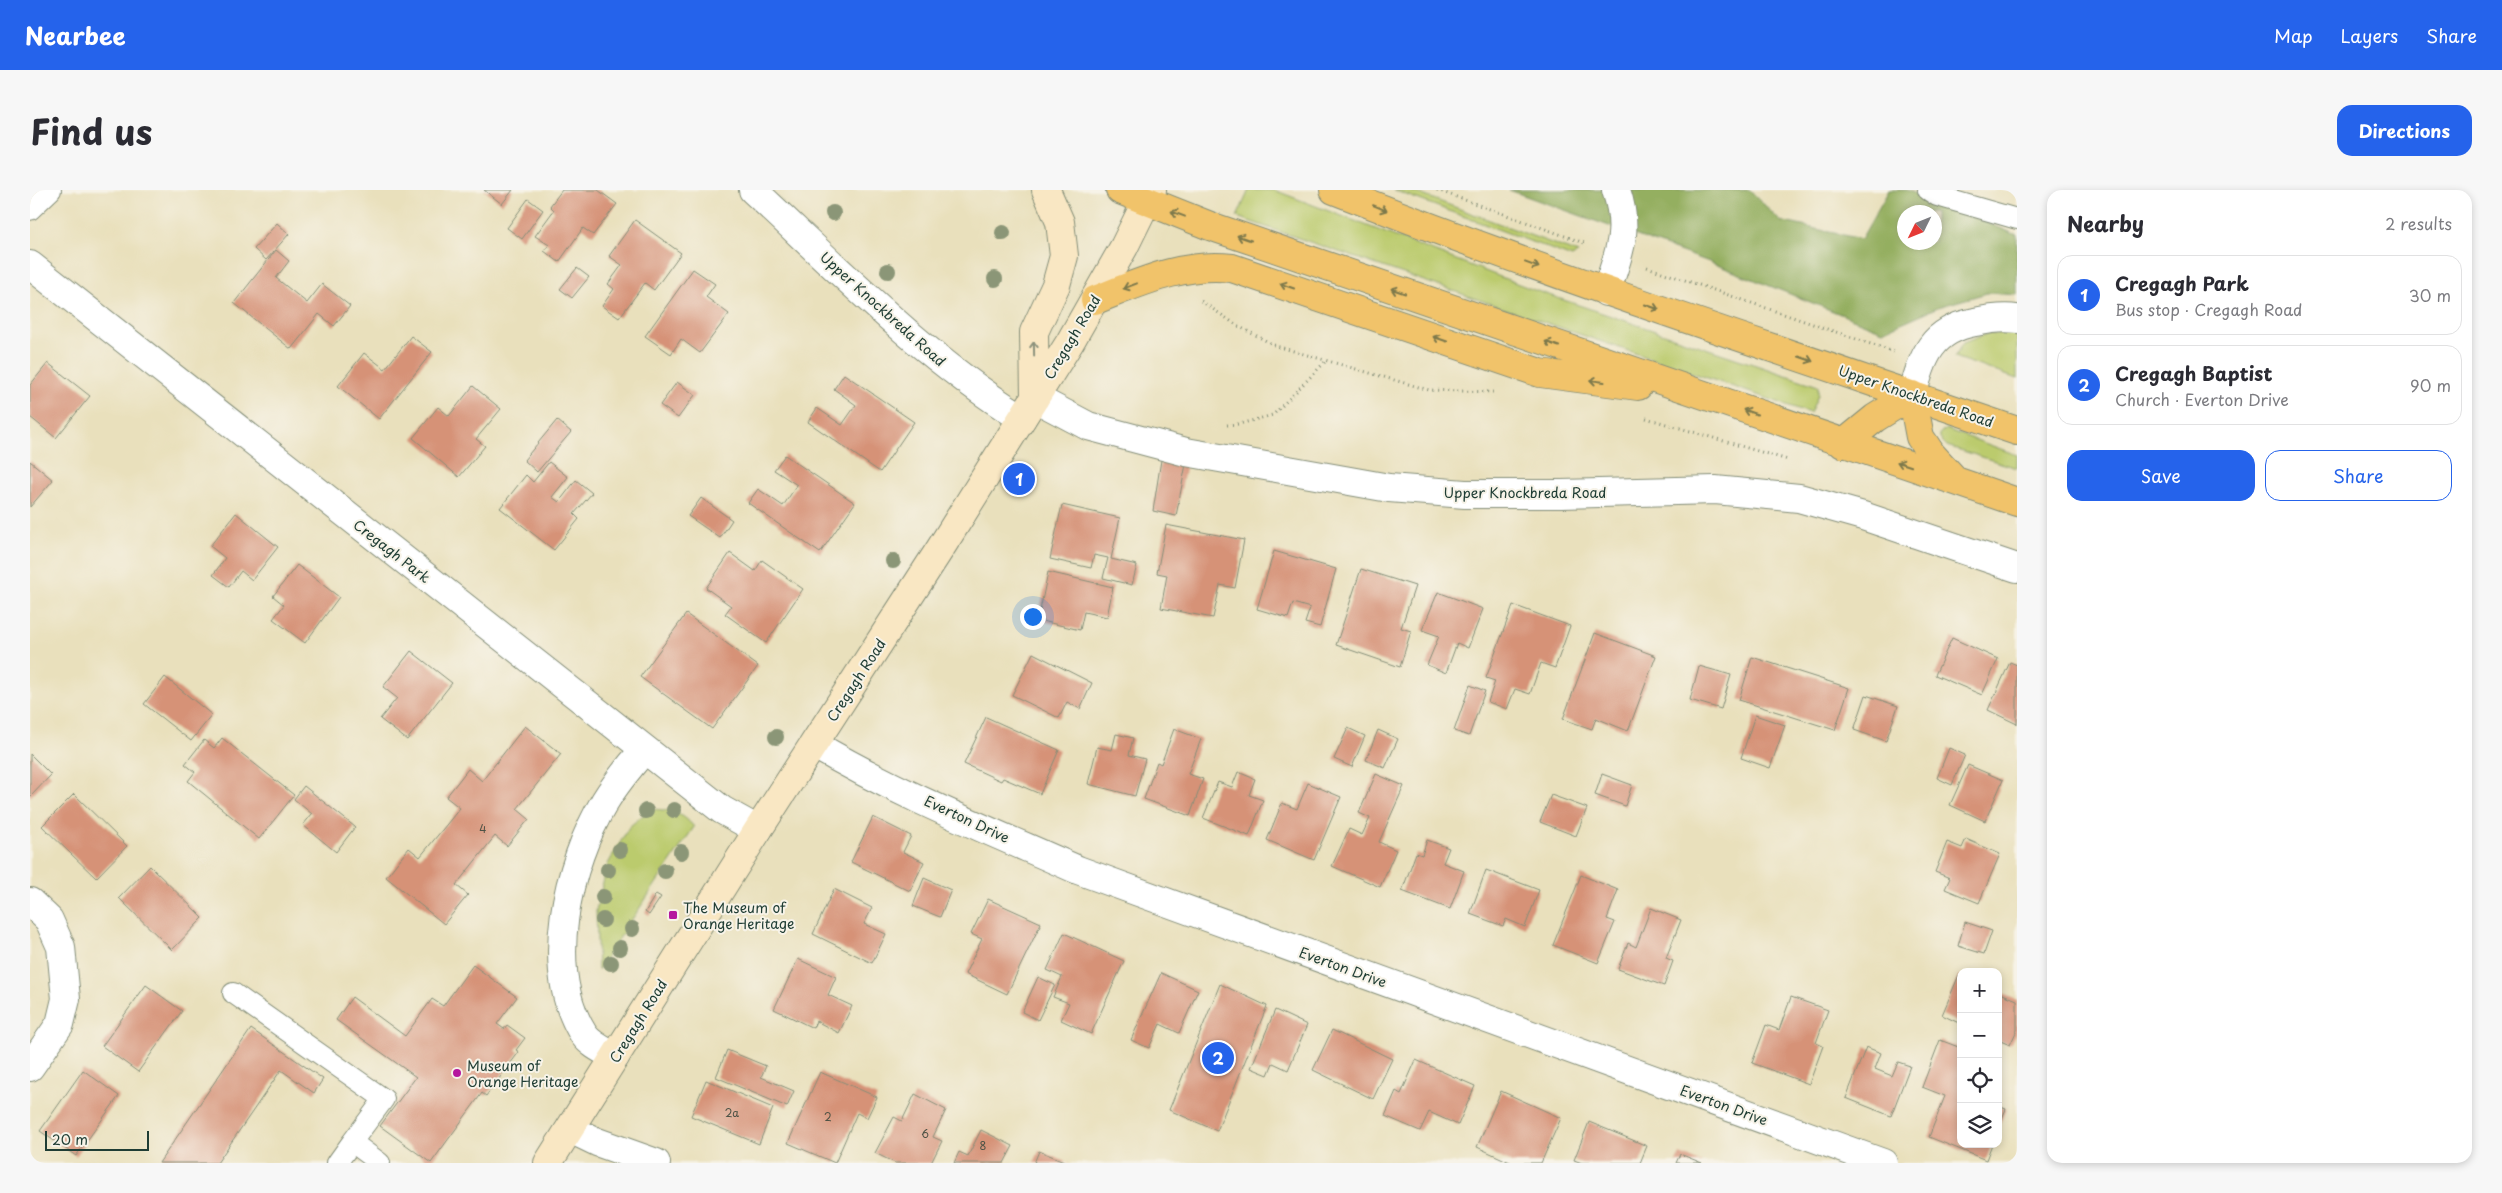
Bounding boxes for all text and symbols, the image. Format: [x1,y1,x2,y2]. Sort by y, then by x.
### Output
text: Nearbee [25,17,126,53]
text: Map [2274,22,2313,49]
text: Layers [2341,22,2398,49]
text: Share [2426,22,2477,49]
text: Find us [30,104,152,157]
button: Directions [2337,105,2472,156]
one-way arrow [1371,204,1387,213]
north arrow [1897,205,1942,250]
text: Nearby [2067,207,2144,239]
one-way arrow [1171,209,1187,218]
text: 2 results [2385,211,2452,235]
one-way arrow [1237,233,1253,242]
street label: Upper Knockbreda Road [815,247,951,371]
one-way arrow [1524,261,1539,270]
text: Cregagh Park [2115,269,2249,297]
one-way arrow [1279,281,1295,290]
one-way arrow [1123,282,1138,291]
text: 1 [2080,283,2088,307]
text: 30 m [2409,283,2451,307]
one-way arrow [1391,286,1406,295]
street label: Cregagh Road [1038,291,1106,383]
text: Bus stop · Cregagh Road [2115,297,2302,321]
one-way arrow [1644,303,1660,312]
one-way arrow [1433,333,1449,343]
one-way arrow [1544,339,1560,348]
one-way arrow [1029,341,1039,358]
one-way arrow [1798,355,1814,364]
text: Cregagh Baptist [2115,359,2272,387]
street label: Upper Knockbreda Road [1836,360,1996,432]
text: 2 [2078,373,2090,397]
text: 90 m [2410,373,2451,397]
one-way arrow [1589,376,1605,386]
text: Church · Everton Drive [2115,387,2289,411]
one-way arrow [1743,407,1759,416]
button: Save [2067,450,2255,501]
button: Share [2265,450,2452,501]
one-way arrow [1897,459,1913,469]
pin: 1 [1003,460,1035,498]
street label: Upper Knockbreda Road [1444,482,1606,503]
street label: Cregagh Park [349,514,435,588]
your location [1020,604,1046,630]
street label: Cregagh Road [821,634,891,726]
street label: Everton Drive [921,790,1013,848]
house number: 4 [479,820,487,837]
place label: The Museum of Orange Heritage [683,897,794,934]
marker: The Museum of Orange Heritage [667,909,679,921]
street label: Everton Drive [1296,941,1390,993]
map controls [1957,968,2002,1148]
button: + [1957,968,2002,1013]
street label: Cregagh Road [604,975,672,1067]
button: − [1957,1013,2002,1058]
pin: 2 [1202,1039,1234,1077]
place label: Museum of Orange Heritage [467,1055,578,1092]
button: locate [1957,1058,2002,1103]
marker: Museum of Orange Heritage [451,1067,463,1079]
street label: Everton Drive [1677,1079,1771,1131]
button: layers [1957,1103,2002,1148]
house number: 2a [725,1104,739,1121]
house number: 2 [824,1108,832,1125]
house number: 6 [921,1125,929,1142]
scale bar [45,1128,149,1151]
text: 20 m [52,1129,88,1150]
house number: 8 [980,1137,987,1154]

